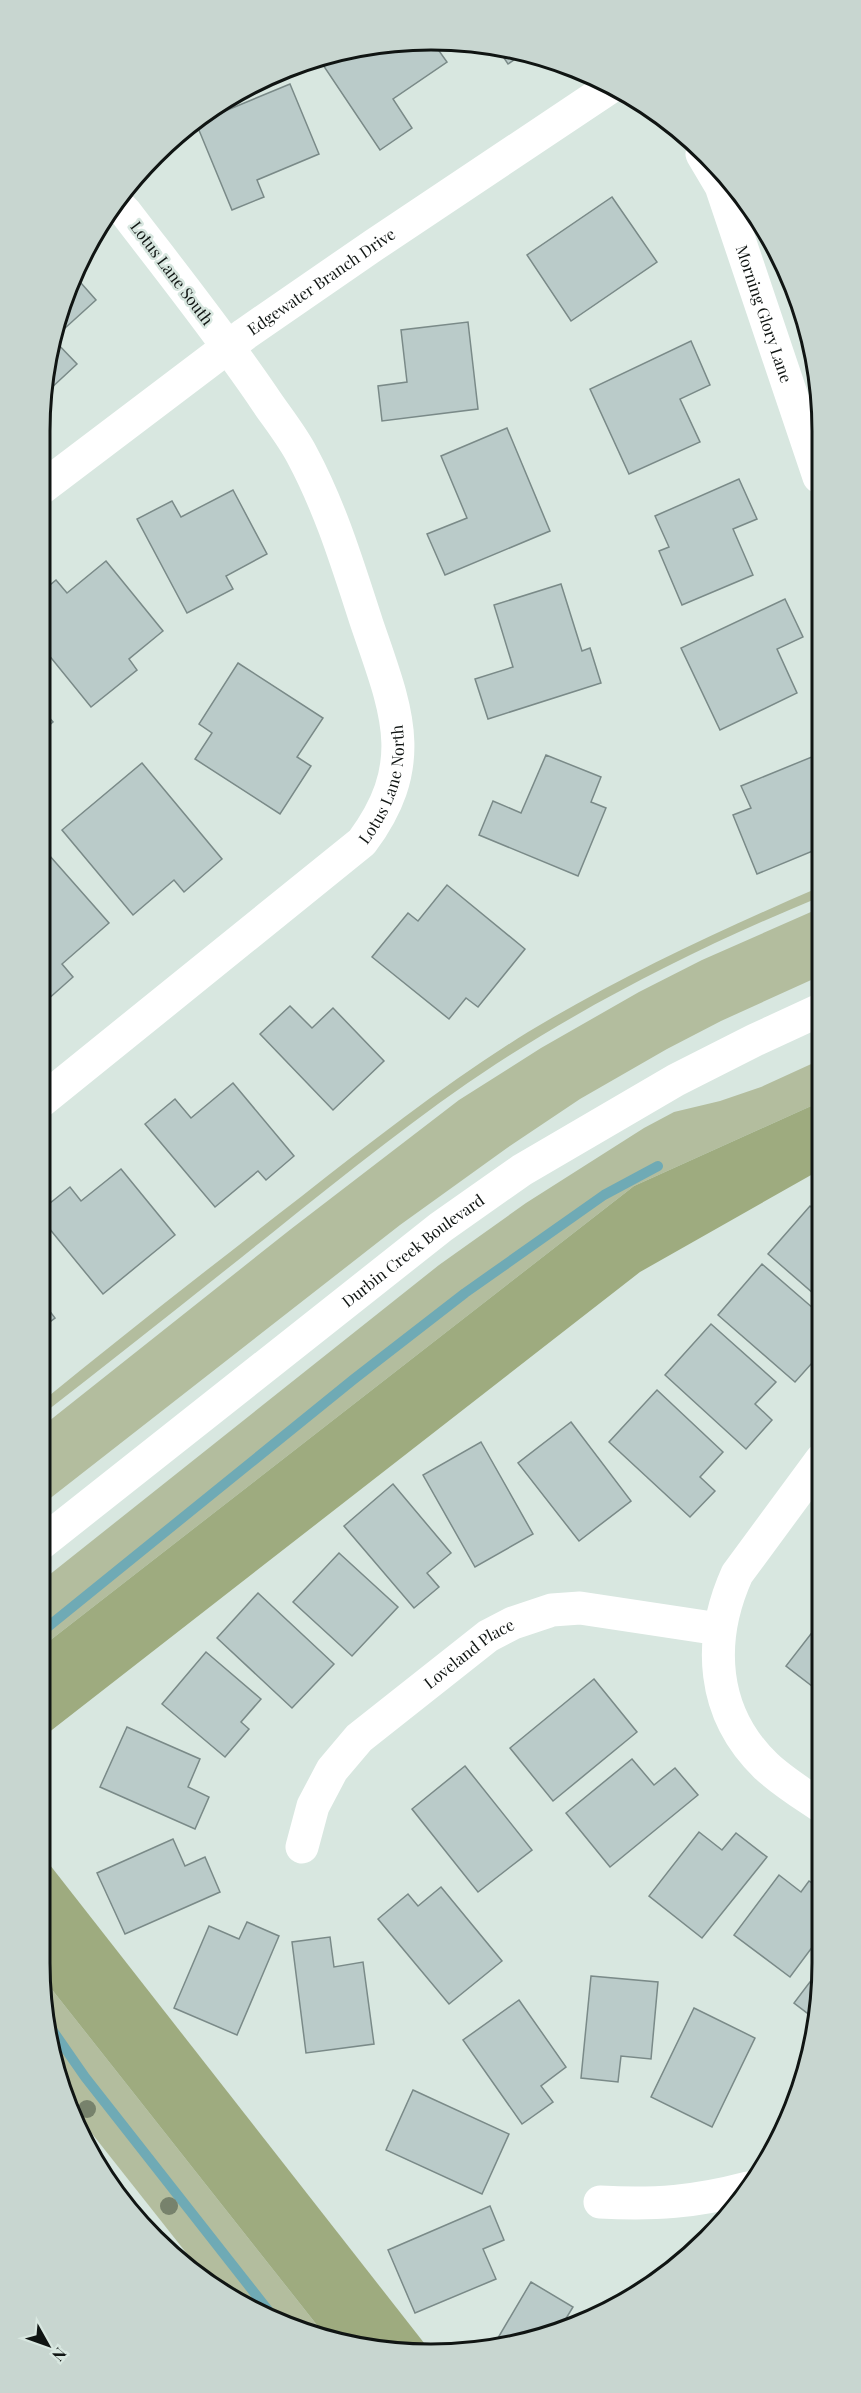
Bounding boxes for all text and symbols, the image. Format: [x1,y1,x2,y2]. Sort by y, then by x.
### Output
street label: Lotus Lane South [126,216,219,329]
street label: Edgewater Branch Drive [243,223,399,339]
street label: Morning Glory Lane [732,242,797,385]
street label: Lotus Lane North [353,723,408,848]
street label: Durbin Creek Boulevard [337,1189,488,1311]
street label: Loveland Place [419,1613,517,1693]
north arrow [18,2315,78,2375]
text: N [48,2344,72,2366]

